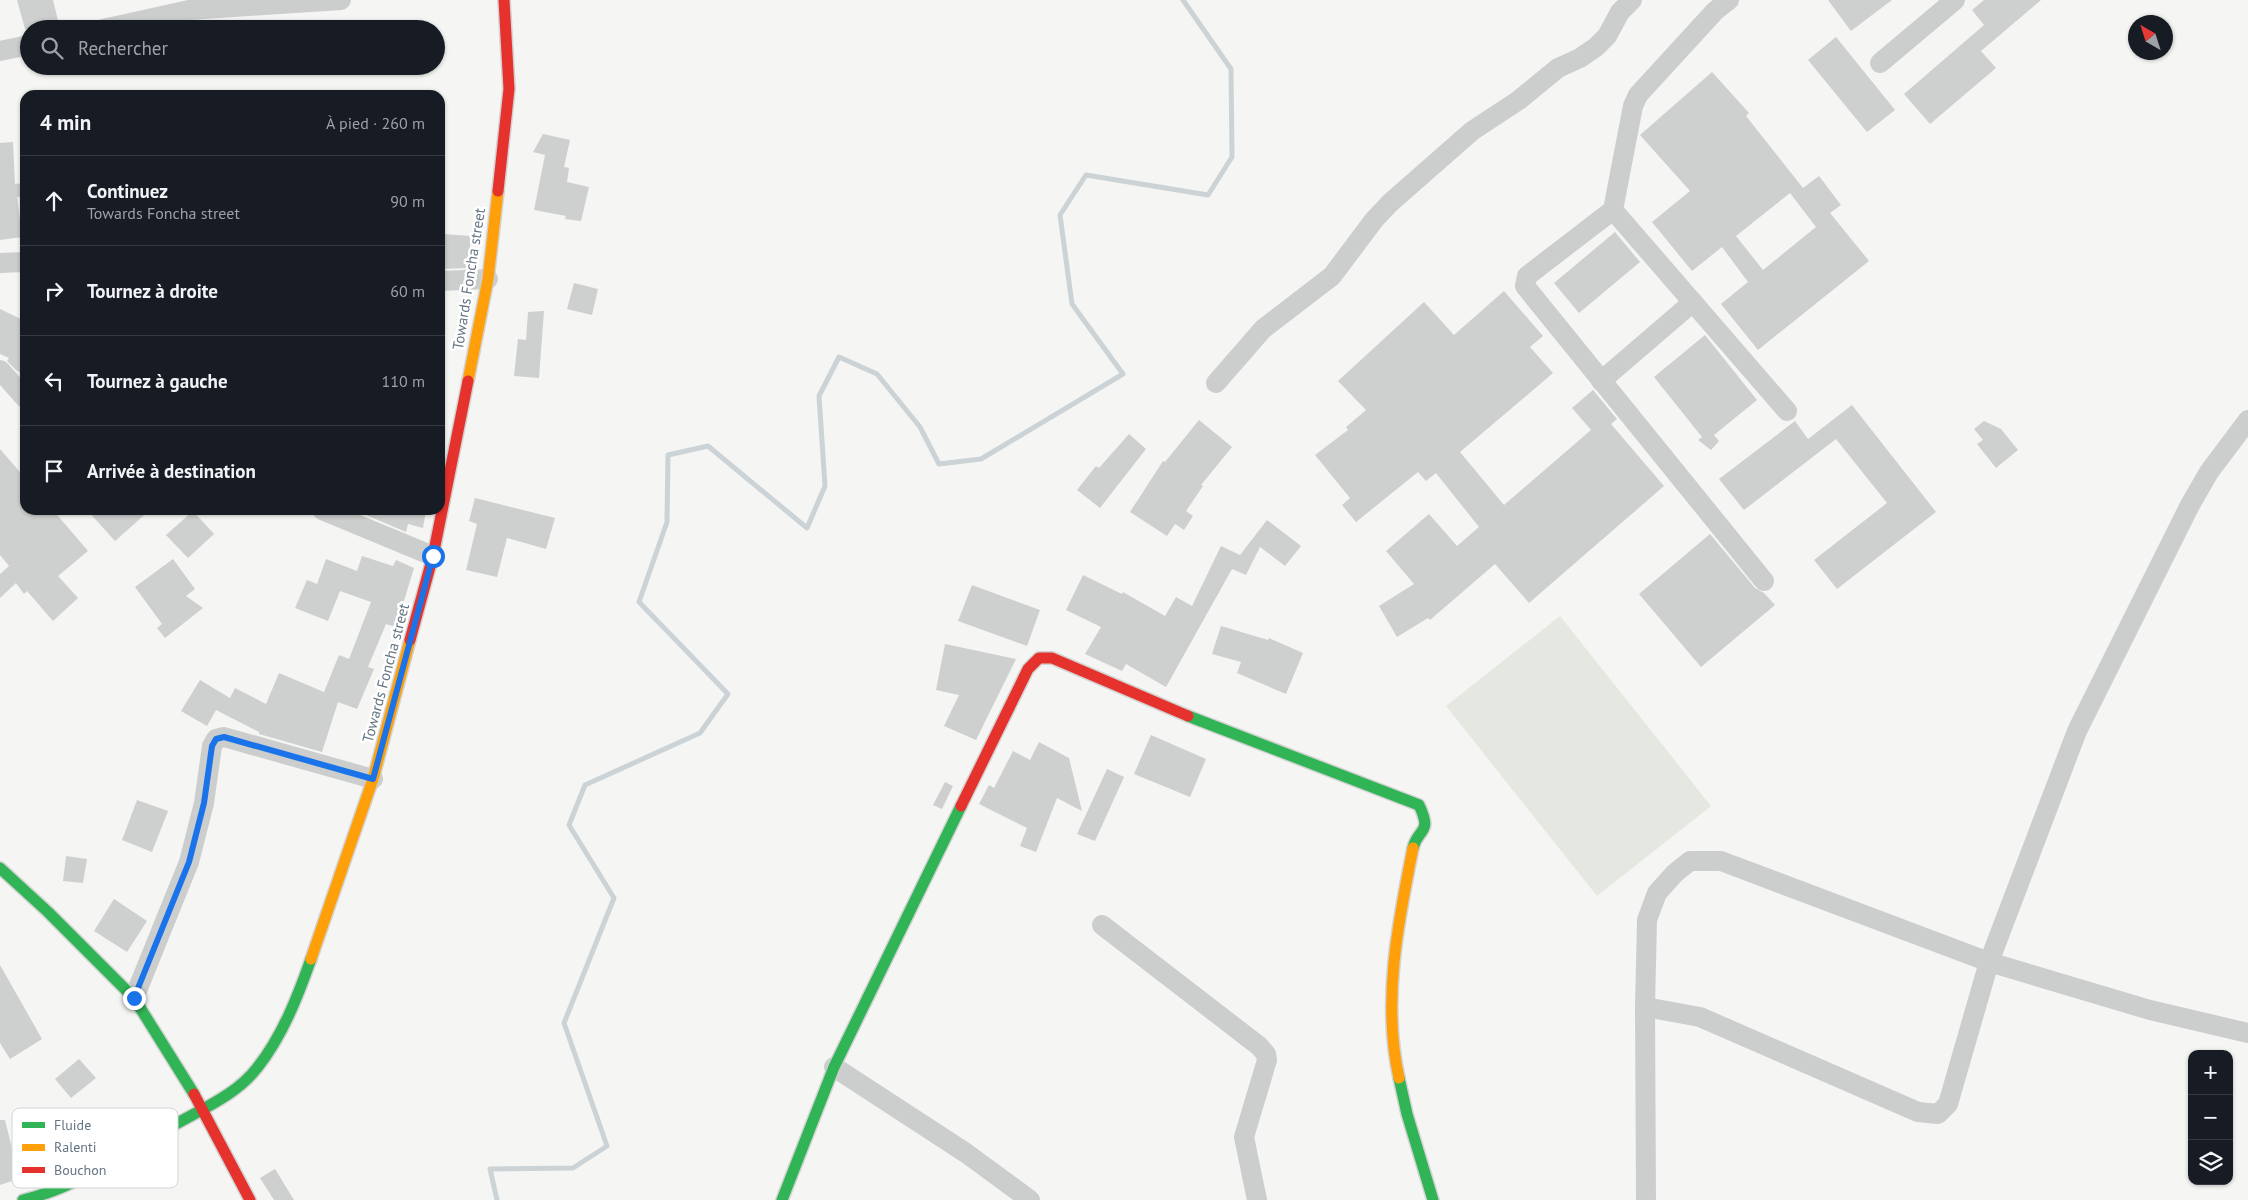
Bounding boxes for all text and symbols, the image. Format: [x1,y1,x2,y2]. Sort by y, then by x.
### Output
north arrow [2128,15,2173,60]
search box [20,20,445,75]
icon: search [38,34,66,62]
text: Rechercher [78,36,168,60]
text: 4 min [40,109,91,136]
text: À pied · 260 m [326,113,425,133]
text: Continuez [87,179,168,203]
icon: ahead [40,187,68,215]
text: 90 m [390,191,425,211]
text: Towards Foncha street [87,203,240,223]
street label: Towards Foncha street [448,207,489,351]
icon: right [40,277,68,305]
text: Tournez à droite [87,279,218,303]
text: 60 m [390,281,425,301]
icon: left [40,367,68,395]
text: Tournez à gauche [87,369,228,393]
text: 110 m [382,371,425,391]
icon: arrive [40,457,68,485]
text: Arrivée à destination [87,459,256,483]
route start [422,545,445,568]
street label: Towards Foncha street [358,601,413,745]
route end [123,987,146,1010]
map controls [2188,1050,2233,1185]
button: + [2188,1050,2233,1095]
button: − [2188,1095,2233,1140]
legend [12,1108,178,1188]
text: Fluide [54,1116,91,1134]
text: Ralenti [54,1138,97,1156]
button: layers [2188,1140,2233,1185]
text: Bouchon [54,1161,106,1179]

